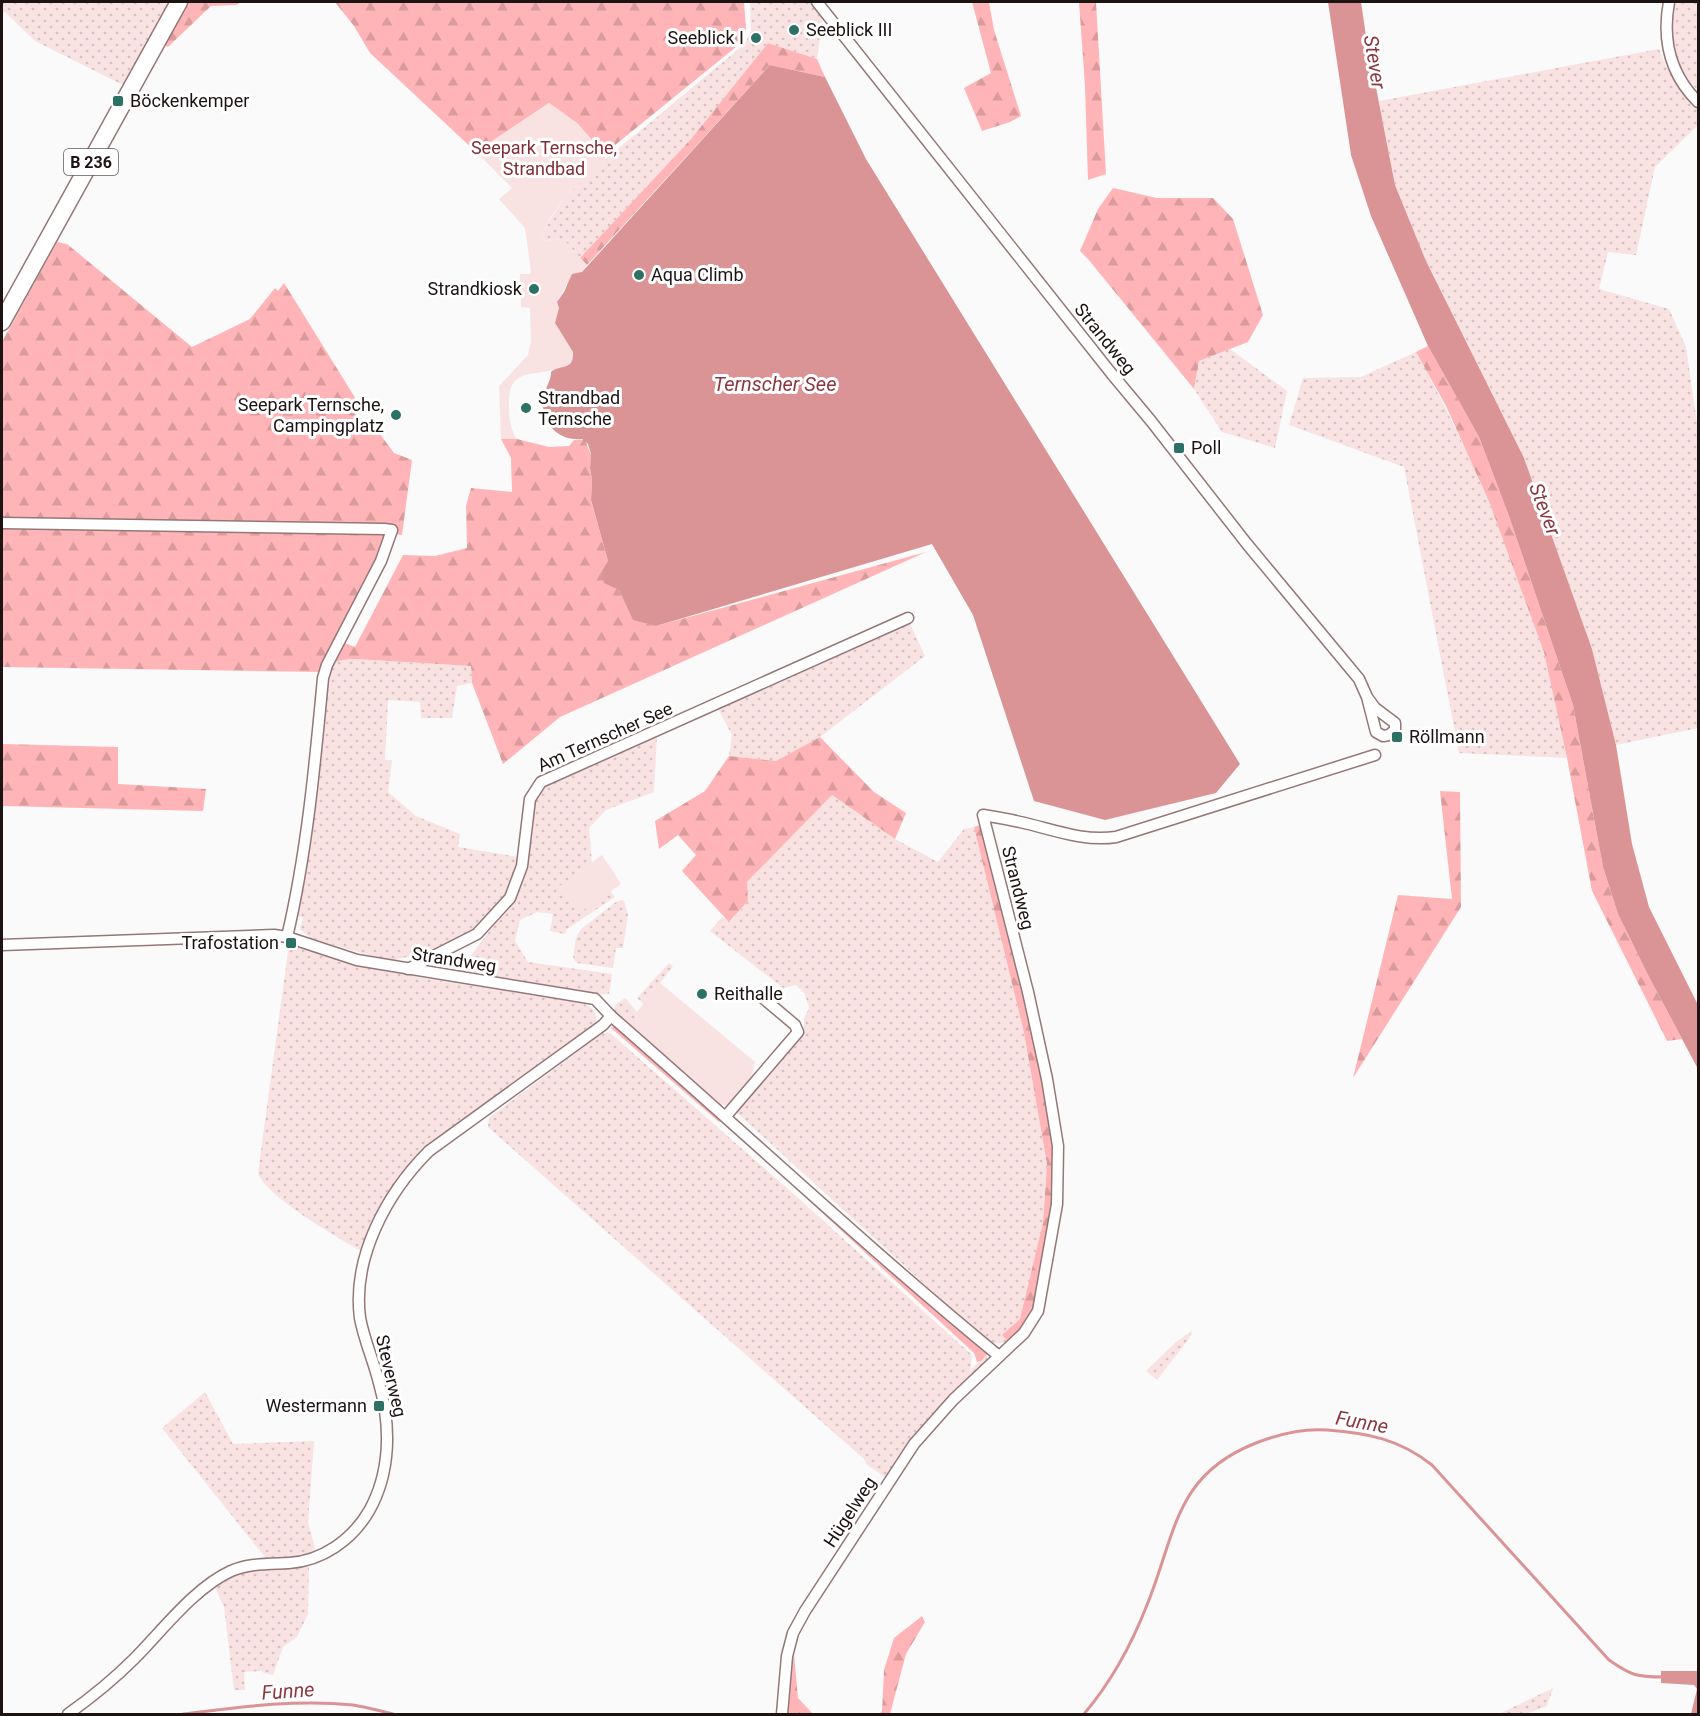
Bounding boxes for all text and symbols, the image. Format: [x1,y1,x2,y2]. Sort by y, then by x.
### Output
place label: Seeblick III [806,19,892,40]
marker: Seeblick III [787,23,801,37]
place label: Seeblick I [667,27,744,48]
marker: Seeblick I [749,31,763,45]
water label: Stever [1359,33,1391,92]
place label: Böckenkemper [130,90,249,111]
marker: Böckenkemper [111,94,125,108]
park label: Seepark Ternsche, Strandbad [471,137,617,179]
road number: B 236 [64,149,118,175]
place label: Aqua Climb [651,264,744,285]
marker: Aqua Climb [632,268,646,282]
place label: Strandkiosk [428,278,523,299]
marker: Strandkiosk [527,282,541,296]
street label: Strandweg [1070,299,1140,378]
water label: Ternscher See [714,372,836,396]
place label: Strandbad Ternsche [538,387,620,429]
place label: Seepark Ternsche, Campingplatz [238,394,384,436]
marker: Strandbad Ternsche [519,401,533,415]
marker: Seepark Ternsche, Campingplatz [389,408,403,422]
place label: Poll [1191,437,1221,458]
marker: Poll [1172,441,1186,455]
water label: Stever [1524,479,1566,540]
street label: Am Ternscher See [534,697,676,776]
place label: Röllmann [1409,726,1485,747]
marker: Röllmann [1390,730,1404,744]
street label: Strandweg [998,844,1039,932]
place label: Trafostation [181,932,279,953]
marker: Trafostation [284,936,298,950]
street label: Strandweg [410,942,498,977]
place label: Reithalle [714,983,783,1004]
marker: Reithalle [695,987,709,1001]
street label: Steverweg [372,1333,411,1419]
place label: Westermann [265,1395,367,1416]
marker: Westermann [372,1399,386,1413]
water label: Funne [1334,1406,1390,1438]
street label: Hügelweg [819,1472,880,1551]
water label: Funne [261,1677,315,1705]

